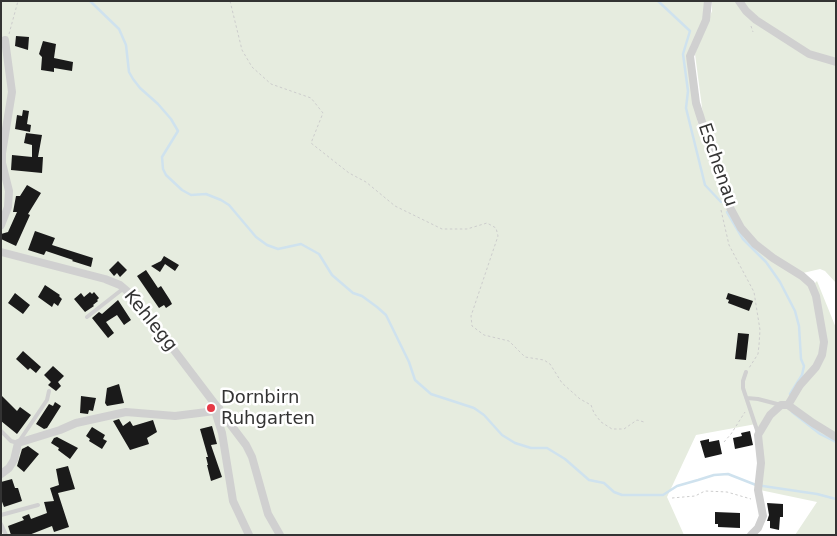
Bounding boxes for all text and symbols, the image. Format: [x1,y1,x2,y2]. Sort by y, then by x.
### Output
street label: Eschenau [693,120,741,210]
street label: Kehlegg [119,286,181,356]
place label: Dornbirn Ruhgarten [221,387,315,429]
marker: Dornbirn Ruhgarten [205,402,217,414]

